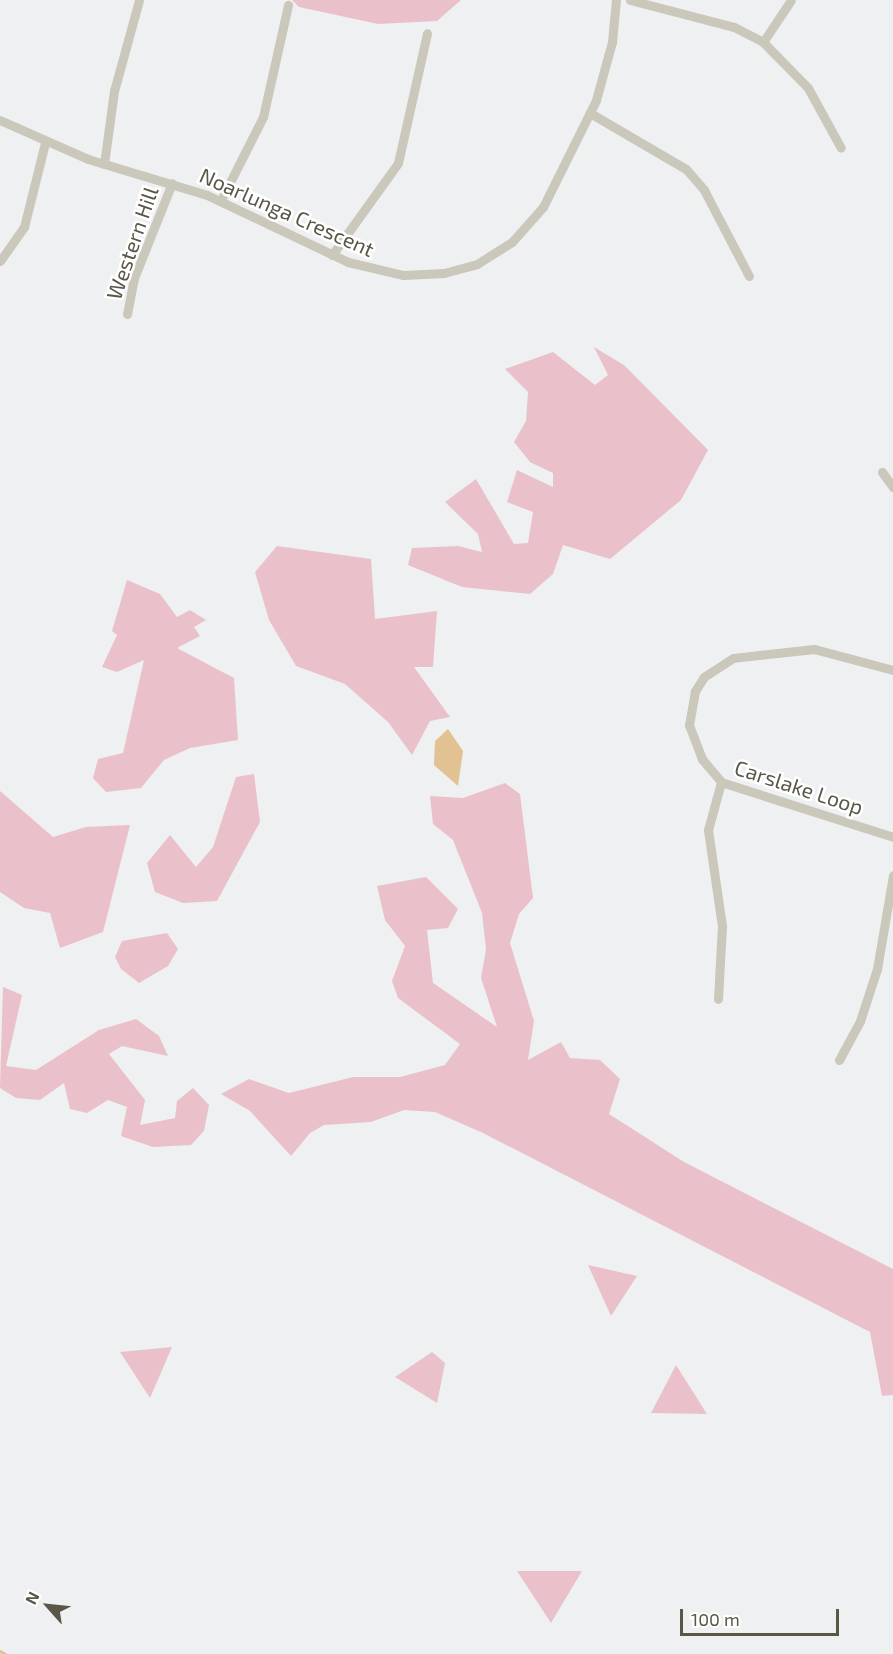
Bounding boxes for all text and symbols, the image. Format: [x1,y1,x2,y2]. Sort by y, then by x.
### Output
street label: Noarlunga Crescent [196,162,378,262]
street label: Western Hill [101,183,163,303]
street label: Carslake Loop [732,754,866,820]
north arrow [18,1576,78,1636]
text: N [20,1588,43,1607]
scale bar [683,1597,842,1635]
text: 100 m [691,1608,740,1630]

